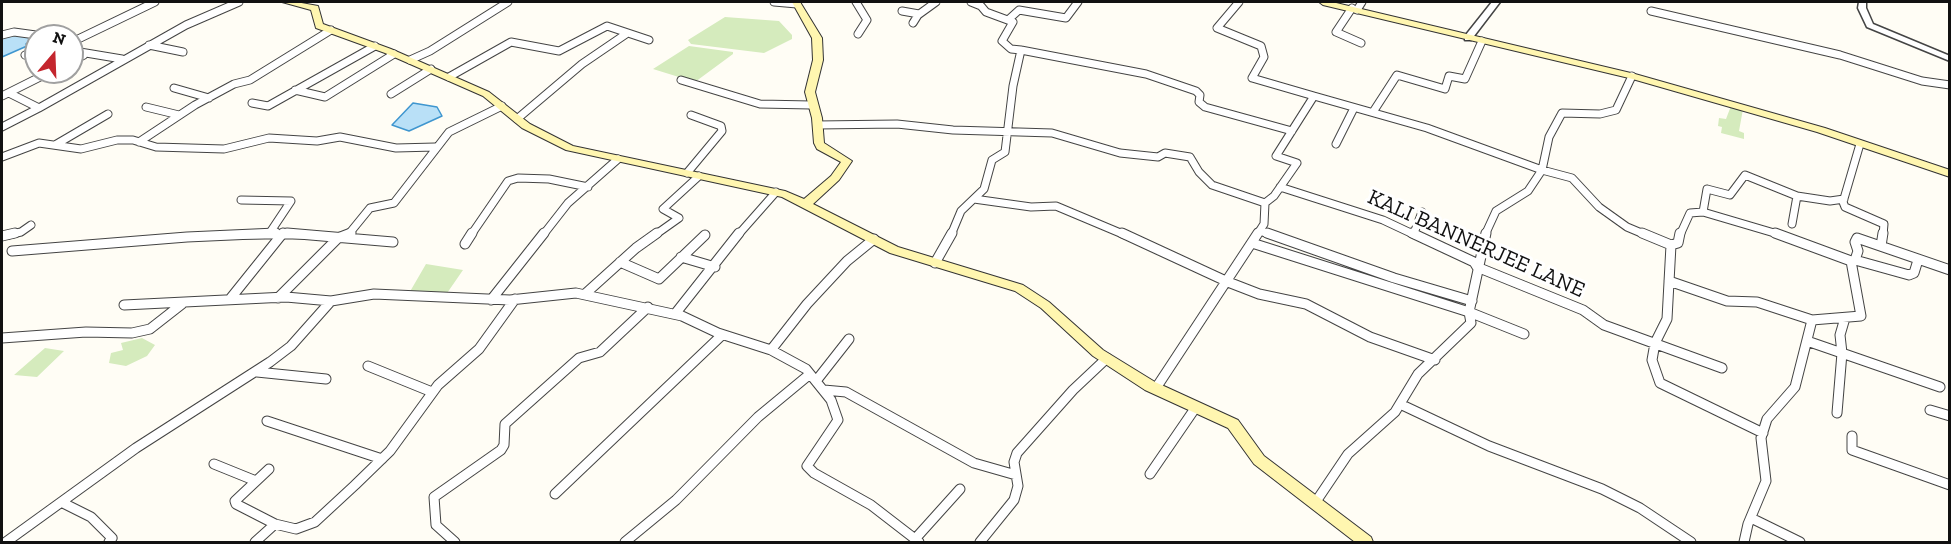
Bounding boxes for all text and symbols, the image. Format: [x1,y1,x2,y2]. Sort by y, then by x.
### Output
north arrow [24,24,84,84]
text: N [51,27,68,49]
street label: KALI BANNERJEE LANE [1363,184,1589,304]

